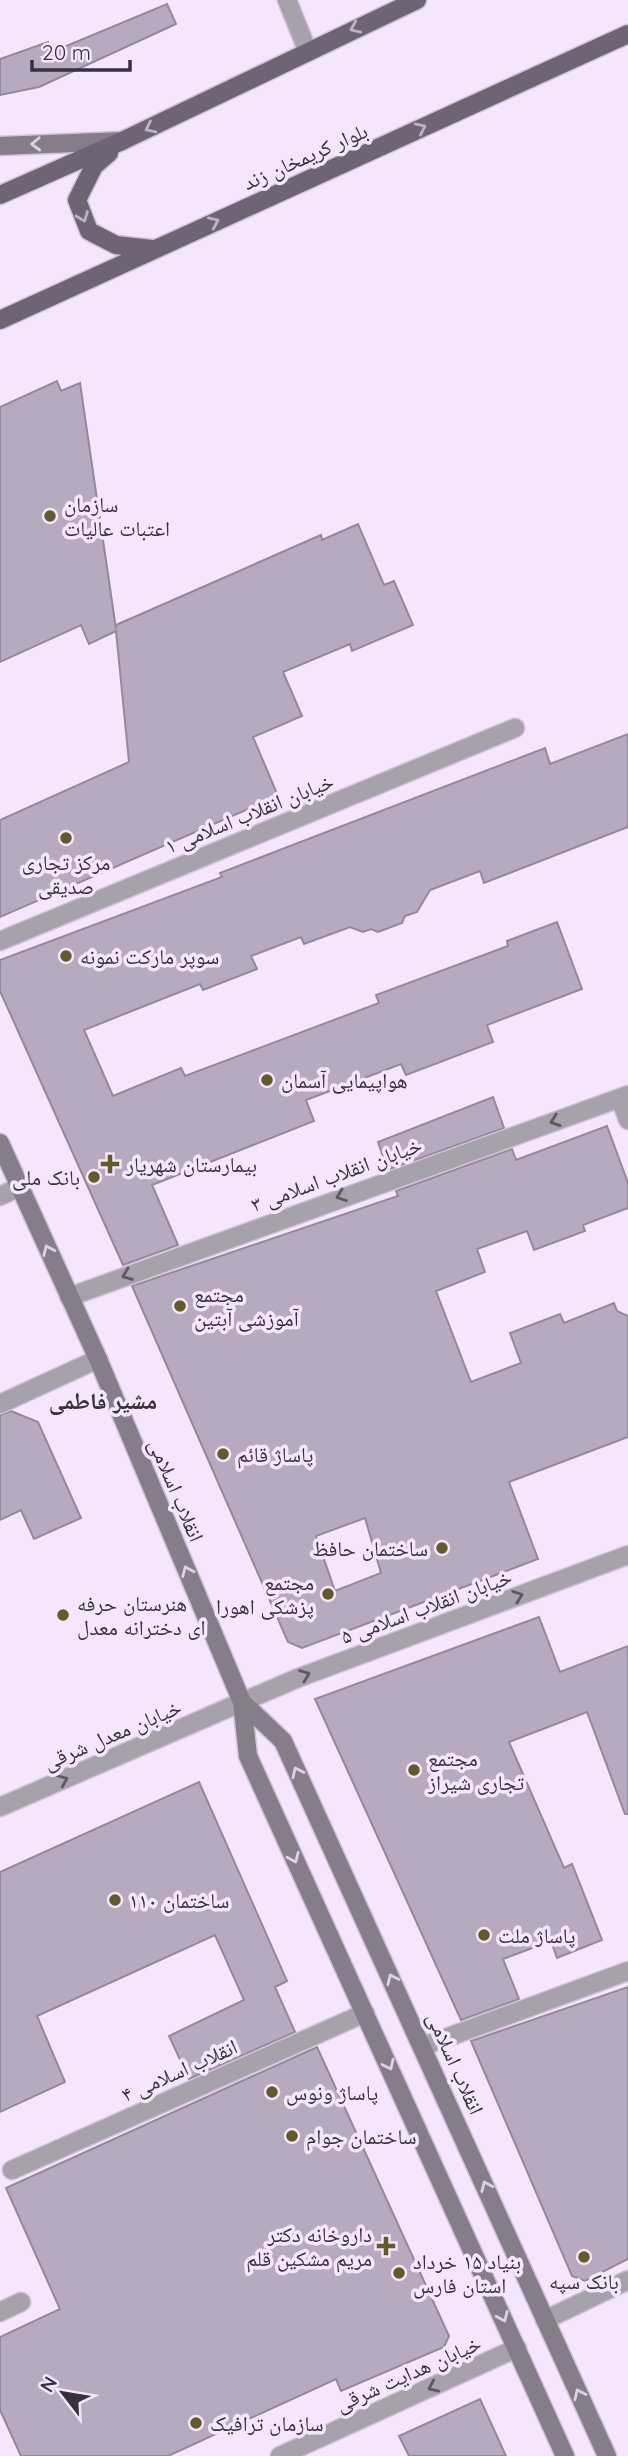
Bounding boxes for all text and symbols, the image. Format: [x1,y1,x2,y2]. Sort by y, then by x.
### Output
one-way arrow [350,20,362,34]
scale bar [32,28,130,72]
text: 20 m [42,39,91,65]
street label: بلوار کریمخان زند [239,117,371,195]
one-way arrow [145,119,157,133]
one-way arrow [414,123,427,137]
one-way arrow [31,137,42,152]
one-way arrow [75,210,89,222]
one-way arrow [207,216,219,230]
place label: سازمان اعتبات عالیات [64,491,170,541]
marker: سازمان اعتبات عالیات [42,508,58,524]
street label: خیابان انقلاب اسلامی ۱ [161,767,338,860]
marker: مرکز تجاری صدیقی [58,830,74,846]
place label: مرکز تجاری صدیقی [22,849,110,900]
place label: سوپر مارکت نمونه [80,943,219,969]
marker: سوپر مارکت نمونه [58,948,74,964]
place label: هواپیمایی آسمان [281,1067,408,1094]
marker: هواپیمایی آسمان [259,1072,275,1088]
one-way arrow [550,1113,562,1127]
street label: خیابان انقلاب اسلامی ۳ [247,1131,425,1218]
place label: بیمارستان شهریار [125,1151,257,1177]
marker: بیمارستان شهریار [100,1154,120,1174]
place label: بانک ملی [12,1164,80,1191]
marker: بانک ملی [86,1169,102,1185]
one-way arrow [335,1188,347,1202]
one-way arrow [42,1245,56,1257]
one-way arrow [122,1267,134,1281]
place label: مجتمع آموزشی آبتین [194,1281,299,1332]
marker: مجتمع آموزشی آبتین [172,1298,188,1314]
district label: مشیر فاطمی [49,1386,157,1415]
street label: انقلاب اسلامی [143,1435,210,1546]
place label: پاساژ قائم [237,1441,313,1469]
marker: پاساژ قائم [215,1446,231,1462]
place label: ساختمان حافظ [312,1535,428,1561]
marker: ساختمان حافظ [434,1540,450,1556]
street label: خیابان انقلاب اسلامی ۵ [337,1563,515,1650]
one-way arrow [181,1566,195,1579]
place label: مجتمع پزشکی اهورا [216,1569,314,1620]
marker: مجتمع پزشکی اهورا [320,1586,336,1602]
place label: هنرستان حرفه ای دخترانه معدل [77,1590,206,1640]
one-way arrow [511,1591,523,1605]
marker: هنرستان حرفه ای دخترانه معدل [55,1607,71,1623]
one-way arrow [298,1670,310,1684]
street label: خیابان معدل شرقی [39,1693,185,1776]
place label: مجتمع تجاری شیراز [427,1745,524,1795]
marker: مجتمع تجاری شیراز [406,1762,422,1778]
one-way arrow [291,1767,305,1779]
one-way arrow [55,1774,68,1788]
one-way arrow [286,1851,300,1863]
place label: ساختمان ۱۱۰ [129,1887,229,1913]
marker: ساختمان ۱۱۰ [107,1892,123,1908]
place label: پاساژ ملت [498,1922,575,1948]
marker: پاساژ ملت [476,1927,492,1943]
one-way arrow [387,1974,401,1986]
street label: انقلاب اسلامی [421,2008,490,2119]
street label: ۴ انقلاب اسلامی [117,2033,242,2108]
one-way arrow [381,2058,395,2070]
place label: پاساژ ونوس [286,2079,378,2106]
marker: پاساژ ونوس [264,2084,280,2100]
place label: ساختمان جوام [306,2123,417,2151]
marker: ساختمان جوام [284,2128,300,2144]
one-way arrow [481,2181,495,2193]
place label: داروخانه دکتر مریم مشکین قلم [246,2221,372,2273]
marker: داروخانه دکتر مریم مشکین قلم [378,2238,394,2254]
place label: بنیاد ۱۵ خرداد استان فارس [413,2248,521,2299]
marker: بانک سپه [576,2249,592,2265]
marker: بنیاد ۱۵ خرداد استان فارس [391,2265,407,2281]
place label: بانک سپه [549,2268,619,2294]
one-way arrow [495,2309,509,2322]
street label: خیابان هدایت شرقی [331,2329,485,2418]
north arrow [28,2358,98,2428]
text: N [35,2372,62,2396]
one-way arrow [428,2379,440,2393]
one-way arrow [573,2389,587,2401]
place label: سازمان ترافیک [210,2410,324,2436]
marker: سازمان ترافیک [188,2415,204,2431]

